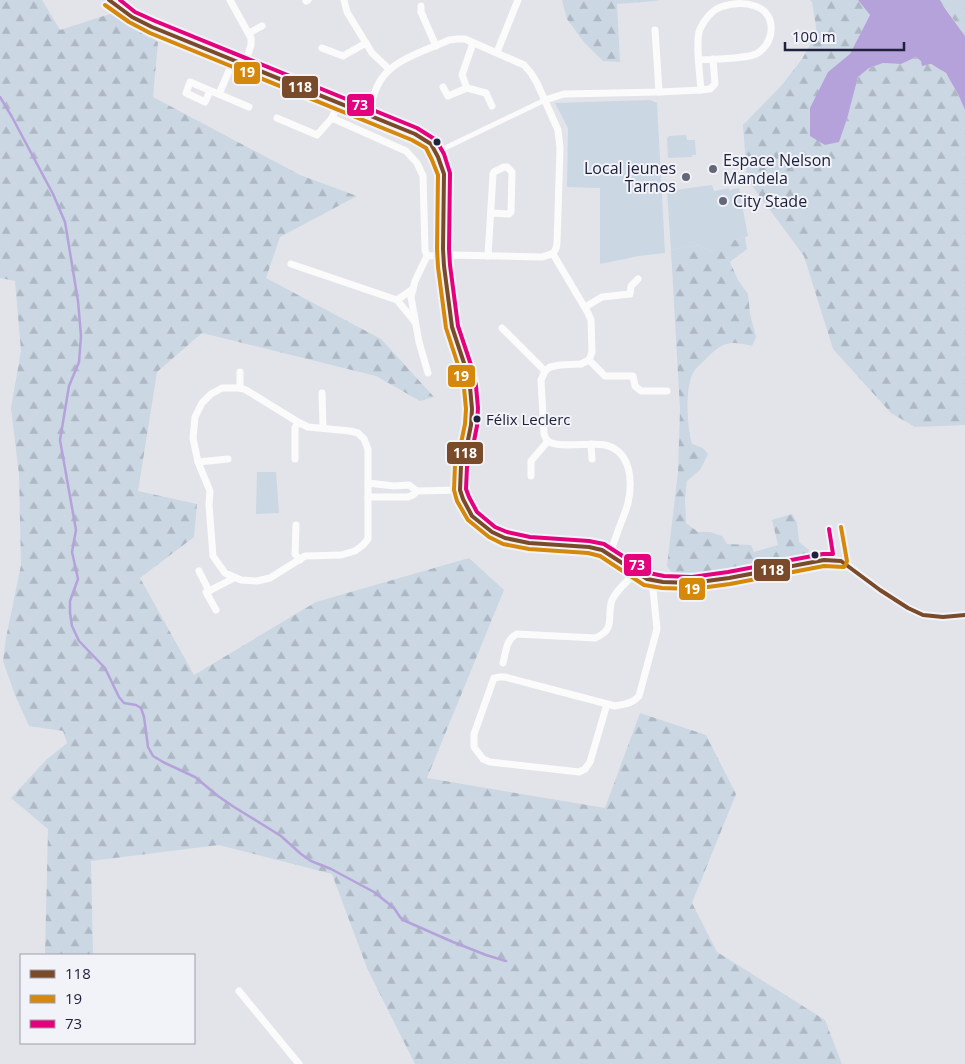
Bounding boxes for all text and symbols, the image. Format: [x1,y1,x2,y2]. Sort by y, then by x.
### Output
scale bar [785,20,904,52]
text: 100 m [792,26,836,46]
line badge: 19 [233,61,261,85]
text: 19 [239,62,255,81]
line badge: 118 [281,75,319,99]
text: 118 [288,77,312,96]
line badge: 73 [346,93,375,117]
text: 73 [352,95,368,114]
unlabelled marker [432,137,442,147]
place label: Espace Nelson Mandela [723,149,831,189]
place label: Local jeunes Tarnos [584,157,676,197]
marker: Espace Nelson Mandela [707,163,719,175]
marker: Local jeunes Tarnos [680,171,692,183]
place label: City Stade [733,190,807,212]
marker: City Stade [717,195,729,207]
line badge: 19 [447,364,476,388]
text: 19 [453,366,469,385]
place label: Félix Leclerc [486,409,570,429]
marker: Félix Leclerc [472,414,482,424]
line badge: 118 [446,441,484,465]
text: 118 [453,443,477,462]
unlabelled marker [810,550,820,560]
line badge: 73 [623,553,652,577]
text: 73 [629,555,645,574]
line badge: 118 [753,558,791,582]
text: 118 [760,560,784,579]
line badge: 19 [678,577,706,601]
text: 19 [684,579,700,598]
legend [20,954,195,1044]
text: 118 [65,963,91,983]
text: 19 [65,988,82,1008]
text: 73 [65,1013,82,1033]

